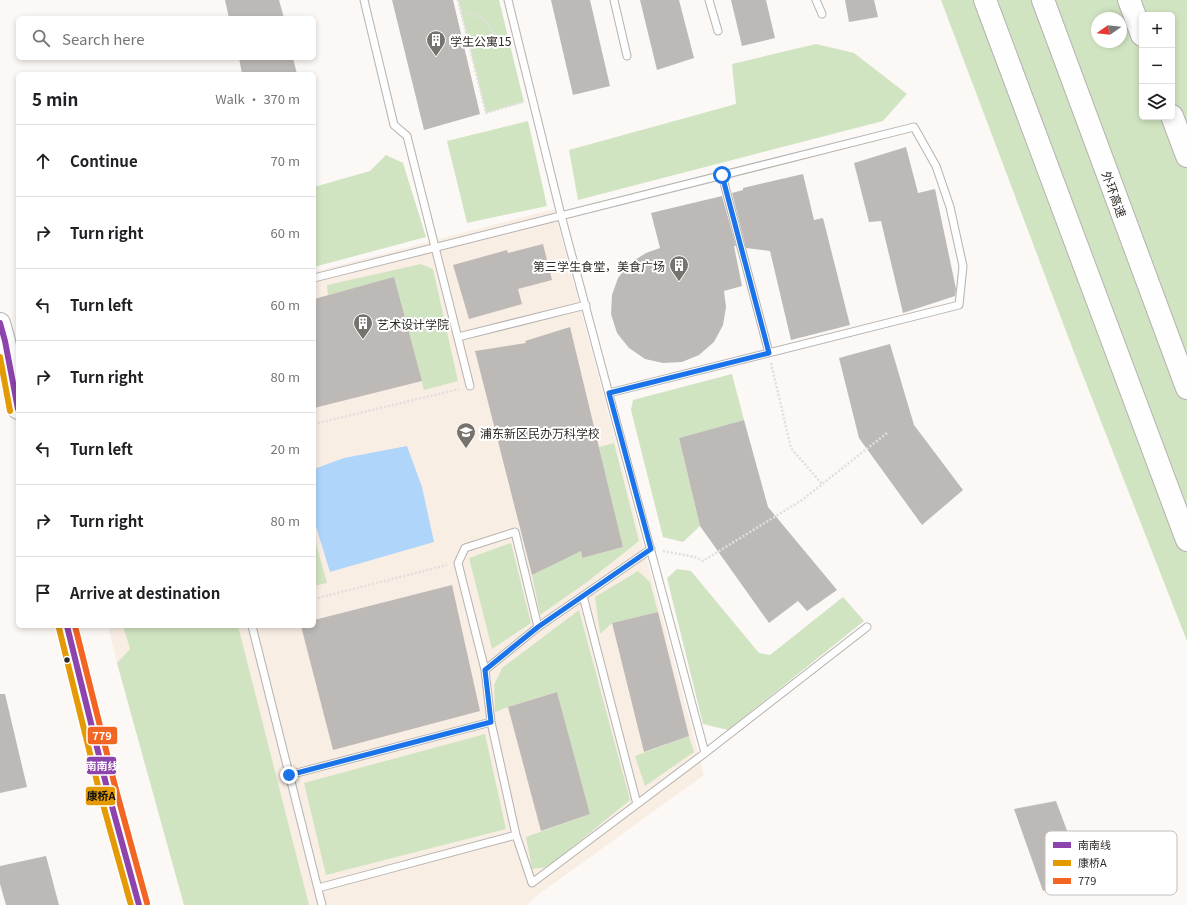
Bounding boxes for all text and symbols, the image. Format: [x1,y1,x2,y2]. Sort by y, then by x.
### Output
north arrow [1091,12,1127,48]
map controls [1139,12,1175,120]
button: + [1139,12,1175,48]
search box [16,16,316,60]
icon: search [30,27,52,49]
text: Search here [62,28,144,49]
building icon: 学生公寓15 [425,29,447,57]
place label: 学生公寓15 [450,32,512,49]
button: − [1139,48,1175,84]
button: layers [1139,84,1175,120]
text: 5 min [32,86,78,111]
text: Walk · 370 m [215,89,300,108]
icon: ahead [32,150,54,172]
text: Continue [70,150,138,171]
text: 70 m [271,151,300,170]
route start [713,166,731,184]
street label: 外环高速 [1099,169,1131,219]
icon: right [32,222,54,244]
text: Turn right [70,222,144,243]
text: 60 m [271,223,300,242]
building icon: 第三学生食堂，美食广场 [668,254,690,282]
place label: 第三学生食堂，美食广场 [533,257,665,274]
icon: left [32,294,54,316]
text: Turn left [70,294,133,315]
text: 60 m [271,295,300,314]
building icon: 艺术设计学院 [352,312,374,340]
place label: 艺术设计学院 [377,315,449,332]
icon: right [32,366,54,388]
text: Turn right [70,366,144,387]
text: 80 m [271,367,300,386]
school or university icon: 浦东新区民办万科学校 [455,421,477,449]
place label: 浦东新区民办万科学校 [480,424,600,441]
icon: left [32,438,54,460]
text: Turn left [70,438,133,459]
text: 20 m [271,439,300,458]
icon: right [32,510,54,532]
text: Turn right [70,510,144,531]
text: 80 m [271,511,300,530]
icon: arrive [32,582,54,604]
text: Arrive at destination [70,582,220,603]
unlabelled marker [62,655,72,665]
line badge: 779 [87,726,118,745]
text: 779 [92,727,112,743]
line badge: 南南线 [86,756,117,775]
text: 南南线 [86,757,119,773]
route end [280,766,298,784]
line badge: 康桥A [85,786,116,806]
text: 康桥A [86,787,116,803]
legend [1045,831,1177,895]
text: 南南线 [1078,836,1111,852]
text: 康桥A [1078,854,1107,870]
text: 779 [1078,872,1096,888]

